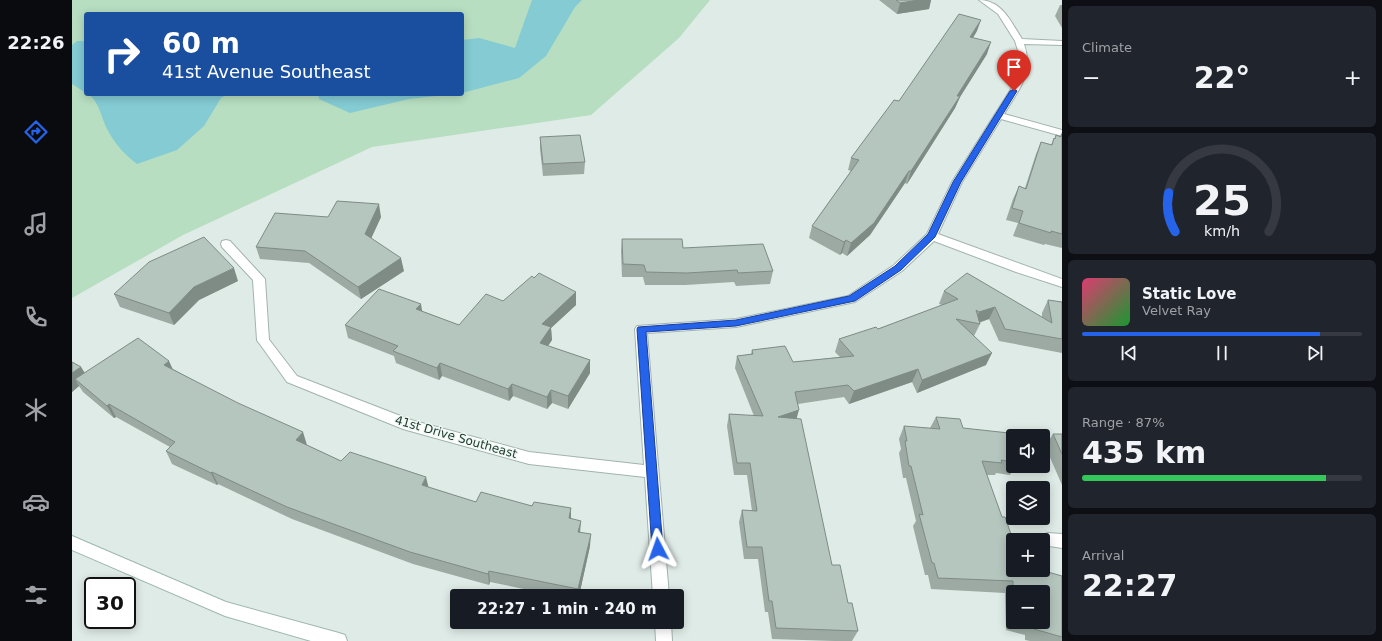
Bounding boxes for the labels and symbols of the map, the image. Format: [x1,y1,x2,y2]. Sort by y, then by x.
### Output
pin [997,50,1031,91]
street label: 41st Drive Southeast [393,413,519,461]
position arrow [637,528,679,570]
speed limit sign: 30 [84,577,136,629]

